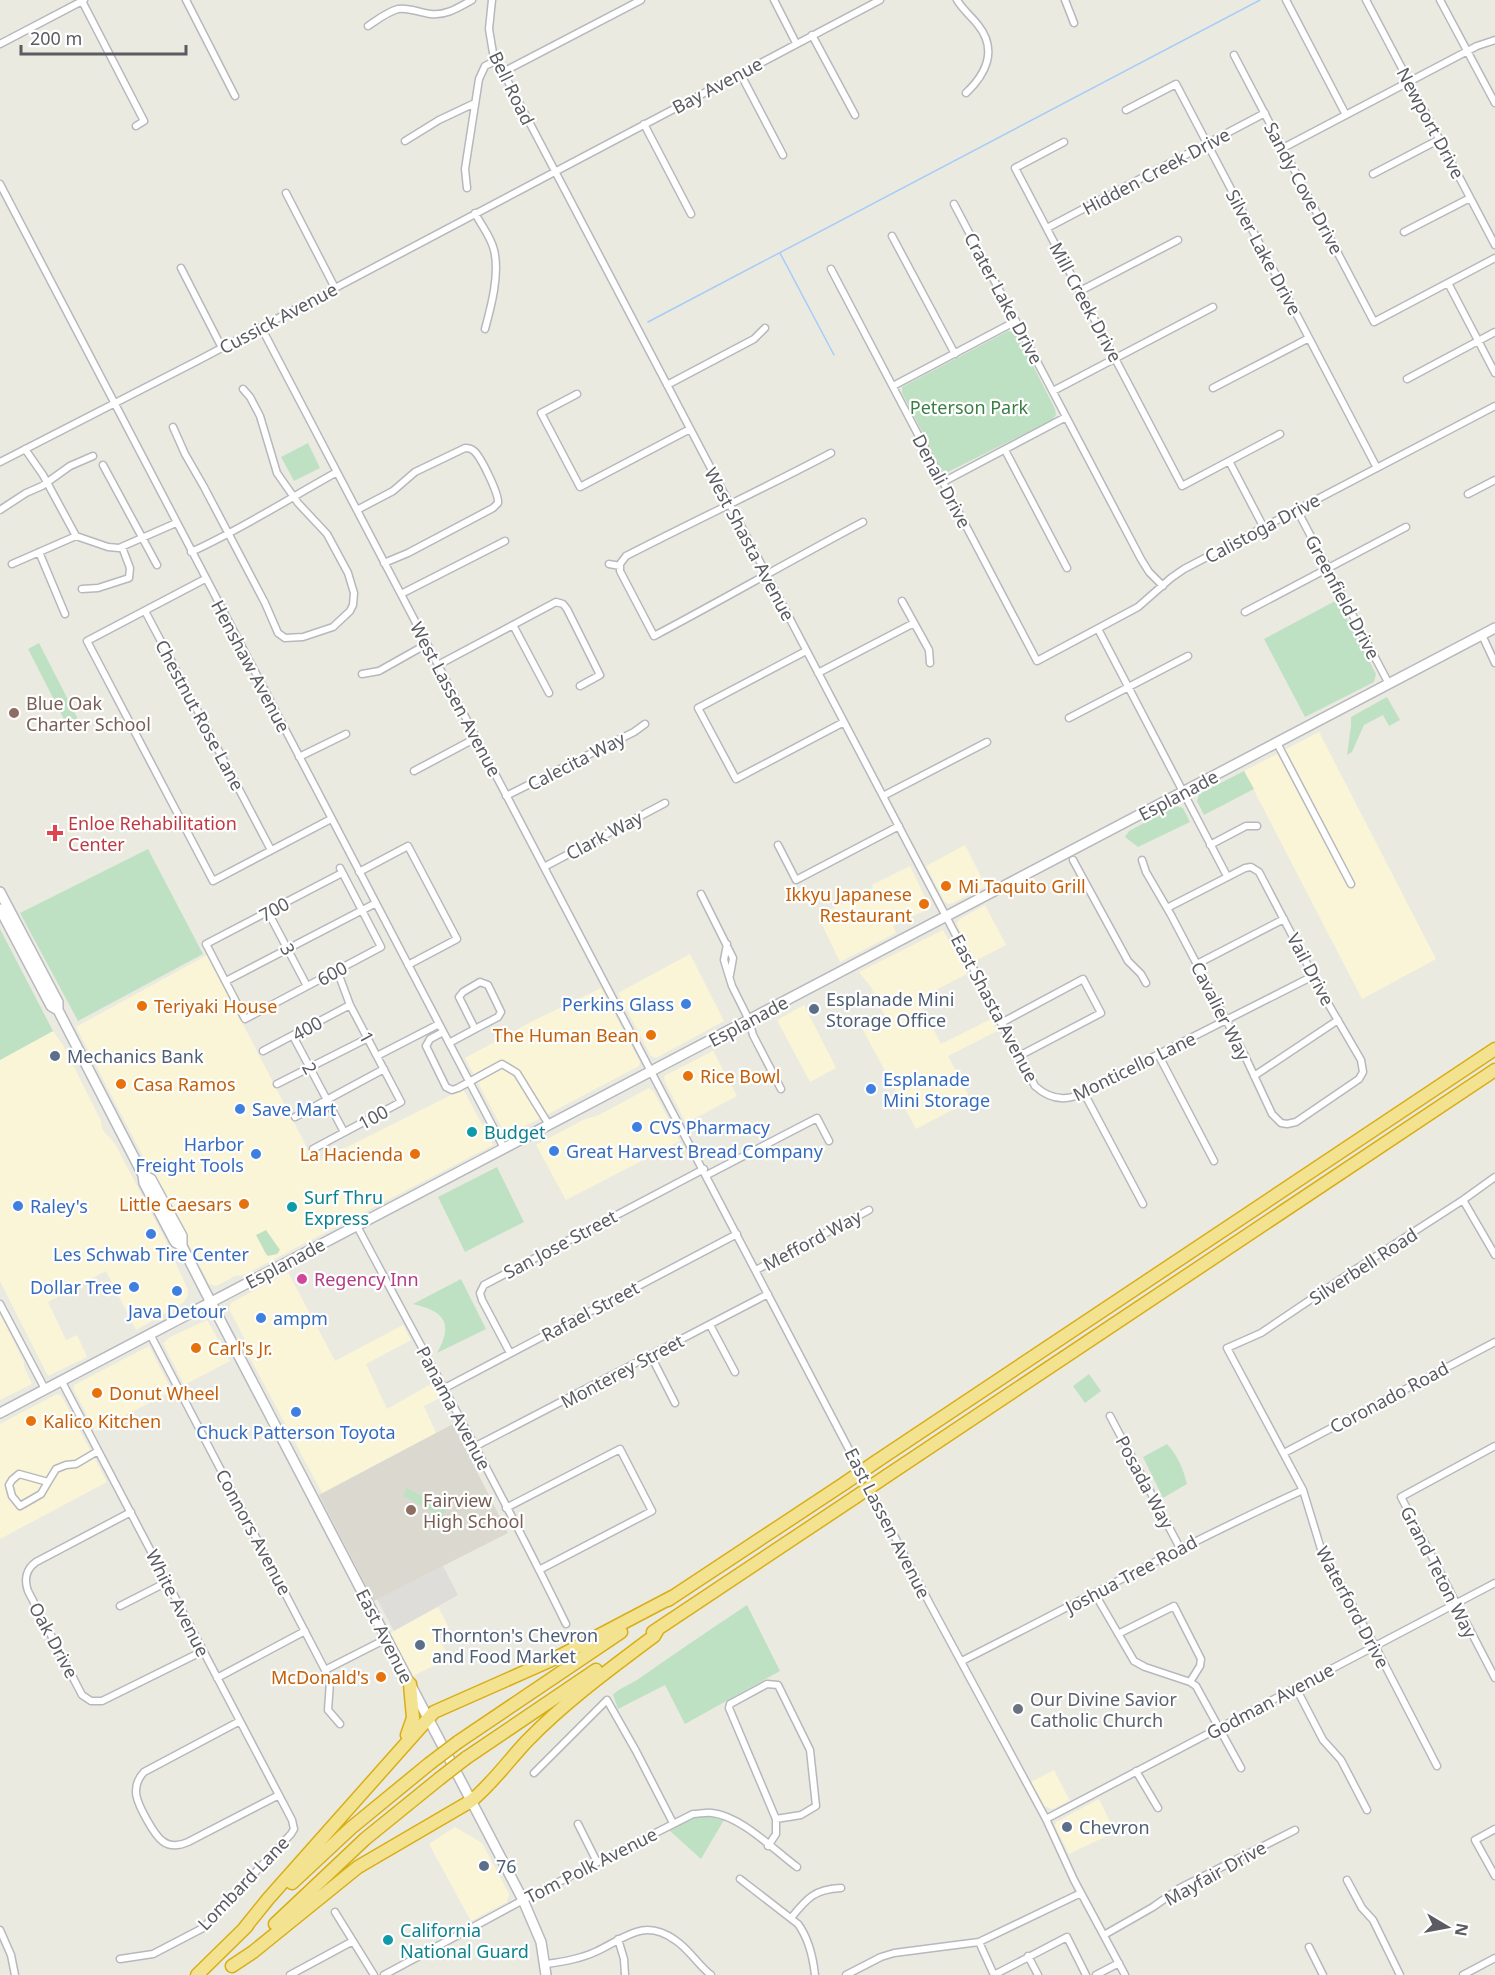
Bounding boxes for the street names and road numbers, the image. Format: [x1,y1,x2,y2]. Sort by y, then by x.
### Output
street label: Bell Road [484,47,540,129]
street label: Bay Avenue [668,51,766,119]
street label: Newport Drive [1392,63,1470,183]
street label: Sandy Cove Drive [1259,118,1349,258]
street label: Hidden Creek Drive [1078,122,1234,220]
street label: Silver Lake Drive [1221,185,1307,319]
street label: Crater Lake Drive [959,228,1049,368]
street label: Mill Creek Drive [1044,238,1128,366]
street label: Cussick Avenue [215,277,341,359]
street label: Denali Drive [907,430,977,532]
street label: West Shasta Avenue [699,463,801,625]
street label: Calistoga Drive [1200,488,1324,568]
street label: Greenfield Drive [1300,531,1386,663]
street label: Henshaw Avenue [206,596,296,736]
street label: West Lassen Avenue [405,617,507,781]
street label: Chestnut Rose Lane [150,635,250,795]
street label: Calecita Way [523,726,630,796]
street label: Esplanade [1134,764,1222,826]
street label: Clark Way [561,804,647,865]
street label: 700 [255,891,293,927]
street label: Vail Drive [1282,928,1340,1010]
street label: East Shasta Avenue [946,930,1044,1086]
street label: 3 [275,939,301,959]
street label: 600 [313,955,351,991]
street label: Cavalier Way [1186,957,1257,1065]
street label: Esplanade [704,990,792,1052]
street label: 400 [288,1010,326,1046]
street label: Monticello Lane [1069,1026,1199,1106]
street label: 1 [354,1027,380,1047]
street label: 2 [297,1058,323,1078]
street label: 100 [354,1099,392,1135]
street label: San Jose Street [499,1204,621,1284]
street label: Mefford Way [759,1204,866,1276]
street label: Silverbell Road [1304,1222,1422,1310]
street label: Esplanade [241,1232,329,1294]
street label: Rafael Street [537,1275,643,1347]
street label: Monterey Street [556,1328,688,1414]
street label: Panama Avenue [411,1342,497,1474]
street label: Coronado Road [1325,1356,1453,1438]
street label: Posada Way [1110,1431,1180,1533]
street label: East Lassen Avenue [840,1444,936,1602]
street label: Connors Avenue [211,1465,297,1599]
street label: Grand Teton Way [1395,1502,1483,1643]
street label: Joshua Tree Road [1059,1529,1201,1620]
street label: Waterford Drive [1311,1542,1395,1672]
street label: White Avenue [141,1545,215,1661]
street label: East Avenue [351,1585,419,1687]
street label: Oak Drive [24,1598,84,1682]
street label: Godman Avenue [1202,1657,1338,1745]
street label: Tom Polk Avenue [521,1821,661,1909]
street label: Lombard Lane [192,1831,294,1935]
street label: Mayfair Drive [1160,1835,1270,1911]

